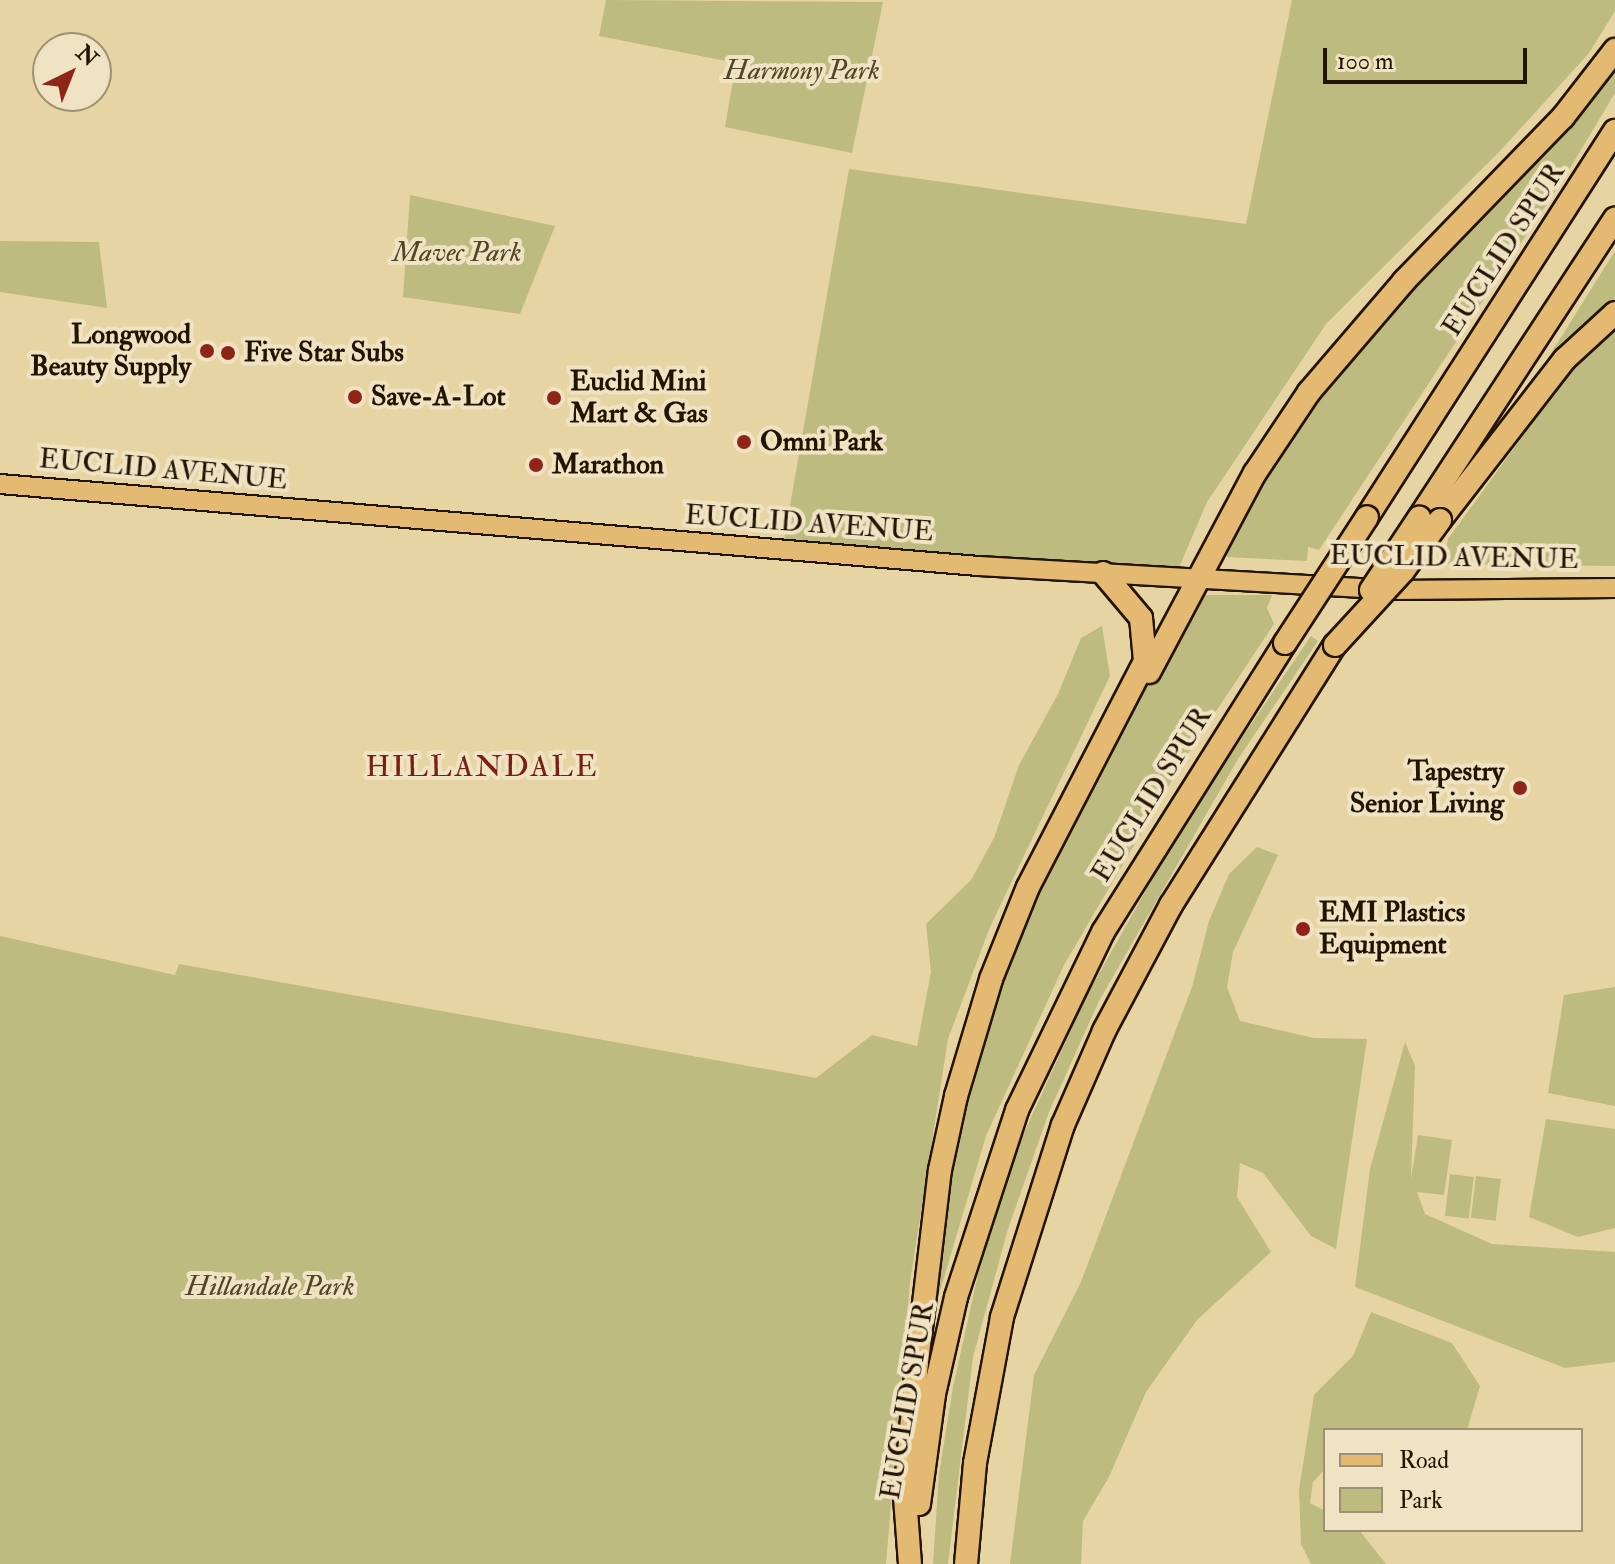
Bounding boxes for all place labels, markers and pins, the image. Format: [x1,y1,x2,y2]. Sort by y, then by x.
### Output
place label: Longwood Beauty Supply [30,318,191,384]
place label: Five Star Subs [244,336,404,370]
marker: Longwood Beauty Supply [198,342,216,360]
marker: Five Star Subs [219,344,237,362]
place label: Euclid Mini Mart & Gas [570,365,708,431]
place label: Save-A-Lot [371,380,506,414]
marker: Save-A-Lot [346,388,364,406]
marker: Euclid Mini Mart & Gas [545,389,563,407]
place label: Omni Park [760,425,883,459]
marker: Omni Park [735,433,753,451]
place label: Marathon [552,448,664,482]
marker: Marathon [527,456,545,474]
place label: Tapestry Senior Living [1350,755,1504,821]
marker: Tapestry Senior Living [1511,779,1529,797]
place label: EMI Plastics Equipment [1319,896,1465,962]
marker: EMI Plastics Equipment [1294,920,1312,938]

